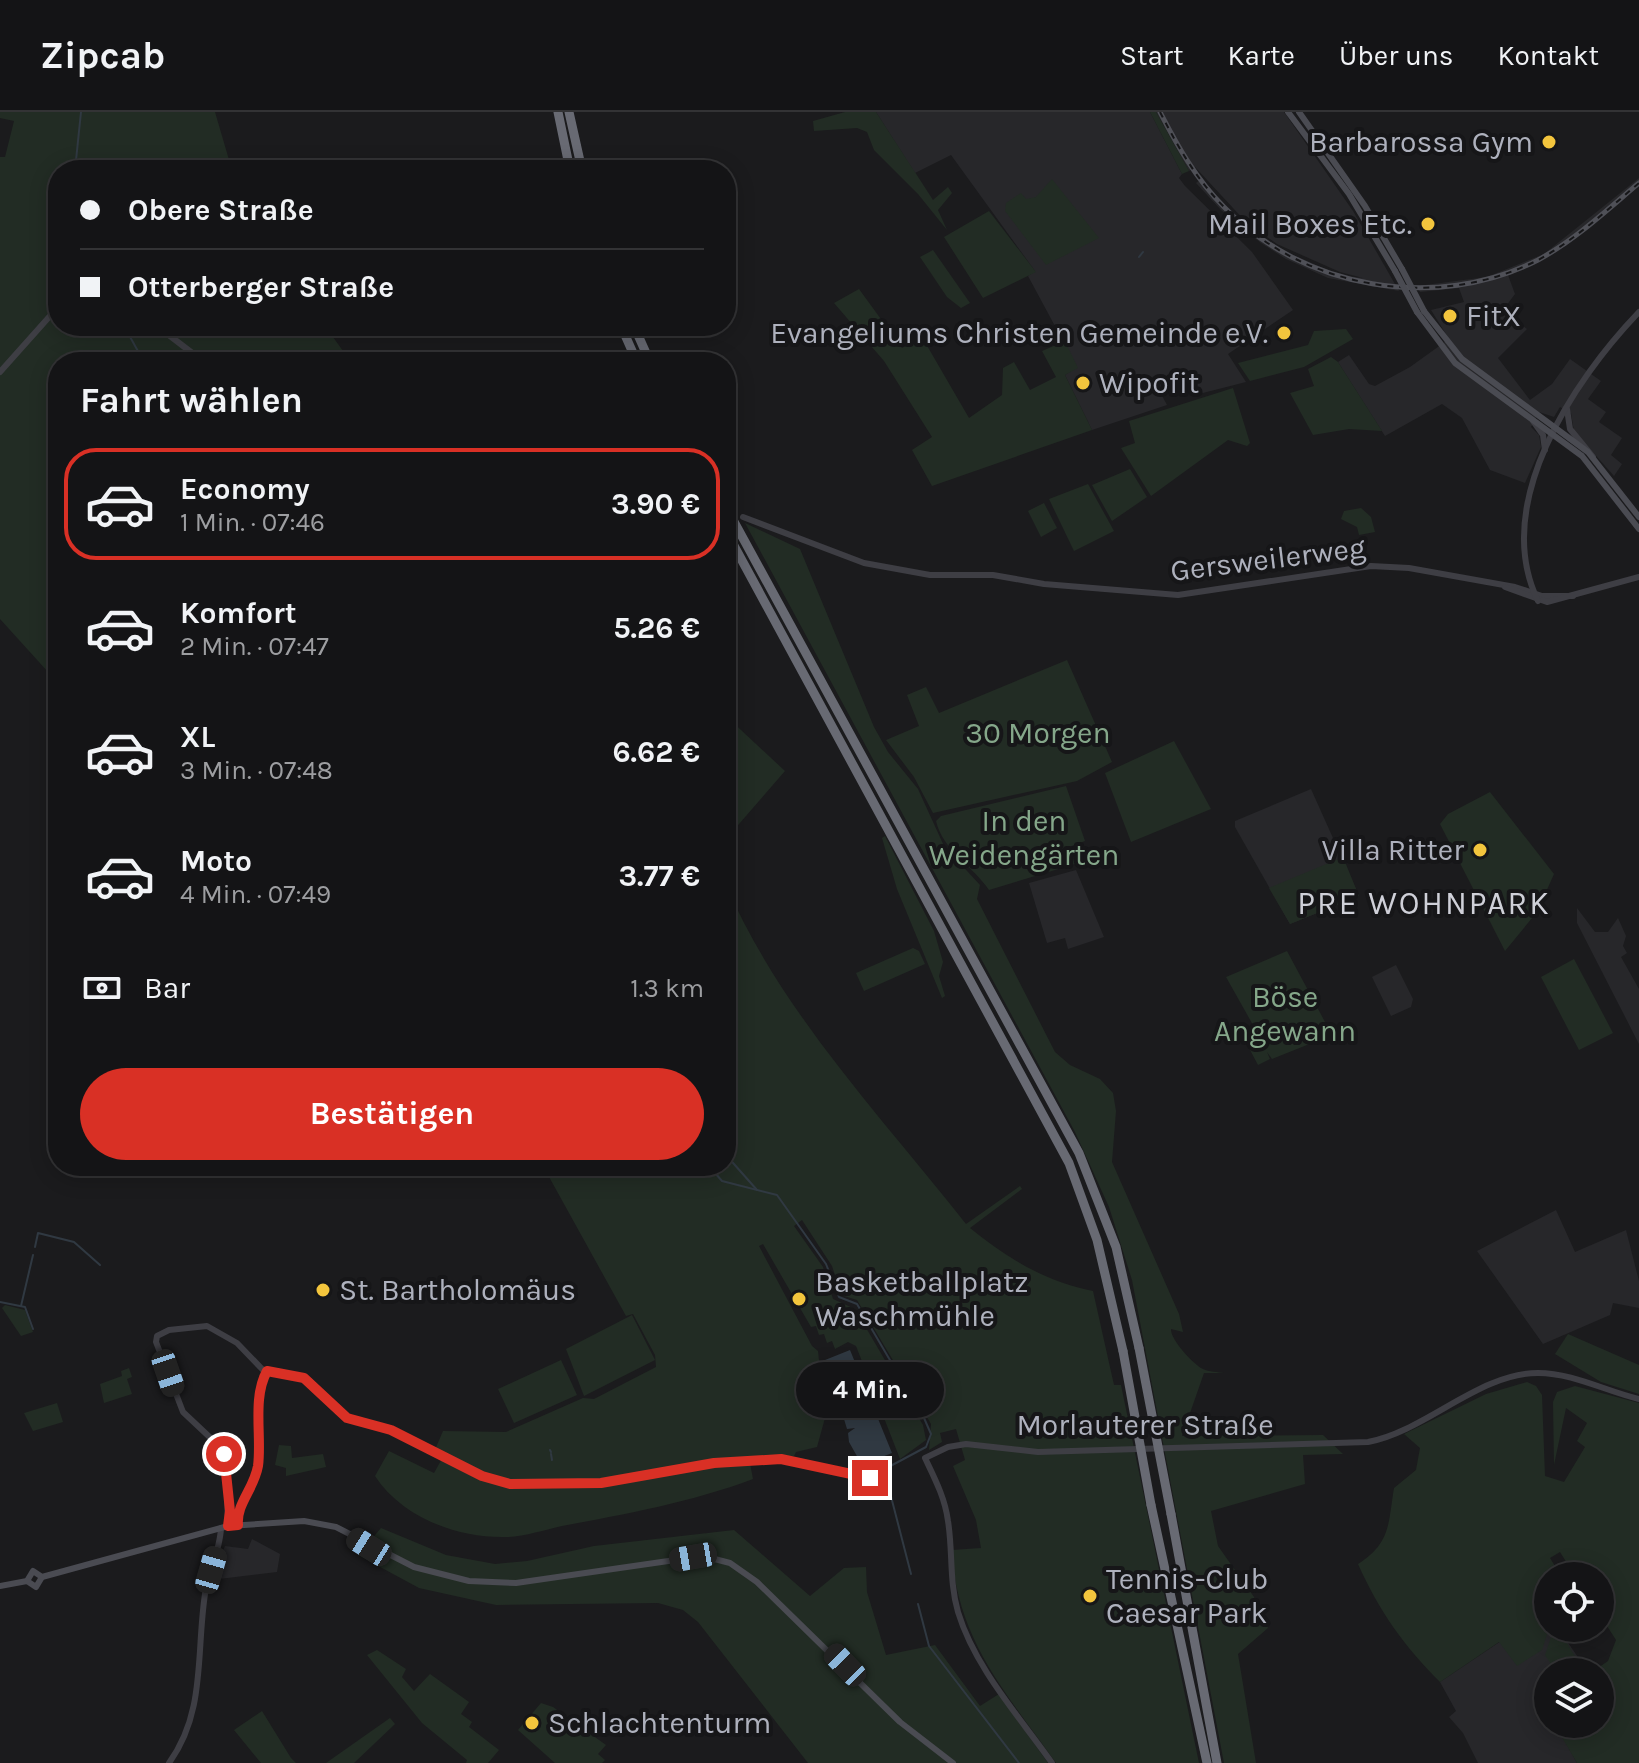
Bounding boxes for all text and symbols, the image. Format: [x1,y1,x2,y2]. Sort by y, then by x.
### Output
text: Zipcab [40,33,165,78]
text: Start [1120,39,1183,72]
text: Karte [1227,39,1295,72]
text: Über uns [1339,39,1454,72]
text: Kontakt [1498,39,1599,72]
place label: Barbarossa Gym [1309,124,1533,160]
marker: Barbarossa Gym [1540,133,1558,151]
text: Obere Straße [128,192,314,228]
place label: Mail Boxes Etc. [1208,206,1412,242]
marker: Mail Boxes Etc. [1419,215,1437,233]
text: Otterberger Straße [128,269,394,305]
place label: FitX [1466,298,1521,334]
marker: FitX [1441,307,1459,325]
place label: Evangeliums Christen Gemeinde e.V. [770,315,1268,351]
marker: Evangeliums Christen Gemeinde e.V. [1275,324,1293,342]
place label: Wipofit [1099,365,1199,401]
marker: Wipofit [1074,374,1092,392]
text: Fahrt wählen [80,379,303,421]
icon: car [84,468,156,540]
text: Economy [180,471,310,507]
text: 3.90 € [611,486,700,522]
text: 1 Min. · 07:46 [180,507,325,538]
street label: Gersweilerweg [1168,529,1368,589]
icon: car [84,592,156,664]
text: Komfort [180,595,297,631]
text: 5.26 € [613,610,700,646]
text: 2 Min. · 07:47 [180,631,329,662]
park label: 30 Morgen [965,715,1111,751]
icon: car [84,716,156,788]
text: XL [180,719,215,755]
text: 6.62 € [612,734,700,770]
text: 3 Min. · 07:48 [180,755,333,786]
park label: In den Weidengärten [929,803,1119,873]
place label: Villa Ritter [1322,832,1464,868]
icon: car [84,840,156,912]
marker: Villa Ritter [1471,841,1489,859]
text: Moto [180,843,252,879]
text: 3.77 € [618,858,700,894]
text: 4 Min. · 07:49 [180,879,331,910]
district label: PRE WOHNPARK [1297,885,1551,922]
icon: cash [80,966,124,1010]
text: Bar [144,970,190,1006]
text: 1.3 km [630,973,704,1004]
park label: Böse Angewann [1214,979,1356,1049]
button: Bestätigen [80,1068,704,1160]
place label: Basketballplatz Waschmühle [815,1264,1029,1334]
place label: St. Bartholomäus [339,1272,576,1308]
marker: St. Bartholomäus [314,1281,332,1299]
marker: Basketballplatz Waschmühle [790,1290,808,1308]
car [149,1346,187,1400]
callout: 4 Min. [796,1362,944,1418]
text: 4 Min. [832,1374,908,1405]
street label: Morlauterer Straße [1016,1407,1274,1443]
route start [206,1436,242,1472]
route end [852,1460,888,1496]
car [342,1524,396,1570]
car [667,1541,719,1573]
car [193,1544,229,1596]
place label: Tennis-Club Caesar Park [1106,1561,1268,1631]
map controls [1534,1562,1614,1738]
button: locate [1534,1562,1614,1642]
marker: Tennis-Club Caesar Park [1081,1587,1099,1605]
car [820,1639,870,1691]
button: layers [1534,1658,1614,1738]
place label: Schlachtenturm [548,1705,771,1741]
marker: Schlachtenturm [523,1714,541,1732]

